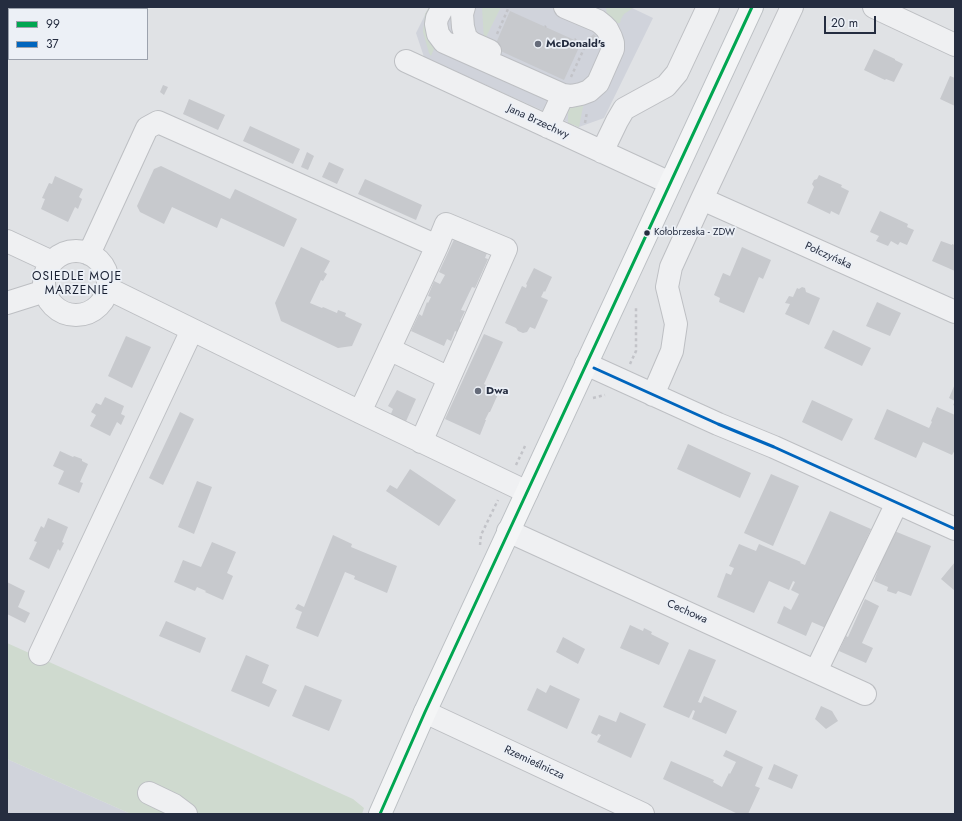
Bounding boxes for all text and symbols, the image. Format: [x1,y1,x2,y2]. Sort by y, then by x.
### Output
legend [8,8,148,60]
scale bar [826,8,878,34]
text: 20 m [831,14,858,32]
text: 99 [46,15,60,33]
text: 37 [46,35,59,53]
place label: McDonald's [546,37,605,51]
marker: McDonald's [533,39,543,49]
street label: Jana Brzechwy [505,102,571,142]
place label: Kołobrzeska - ZDW [654,227,735,239]
marker: Kołobrzeska - ZDW [642,228,652,238]
street label: Połczyńska [803,240,853,272]
district label: OSIEDLE MOJE MARZENIE [32,270,122,298]
place label: Dwa [486,384,509,398]
marker: Dwa [473,386,483,396]
street label: Cechowa [665,597,709,627]
street label: Rzemieślnicza [502,743,566,783]

